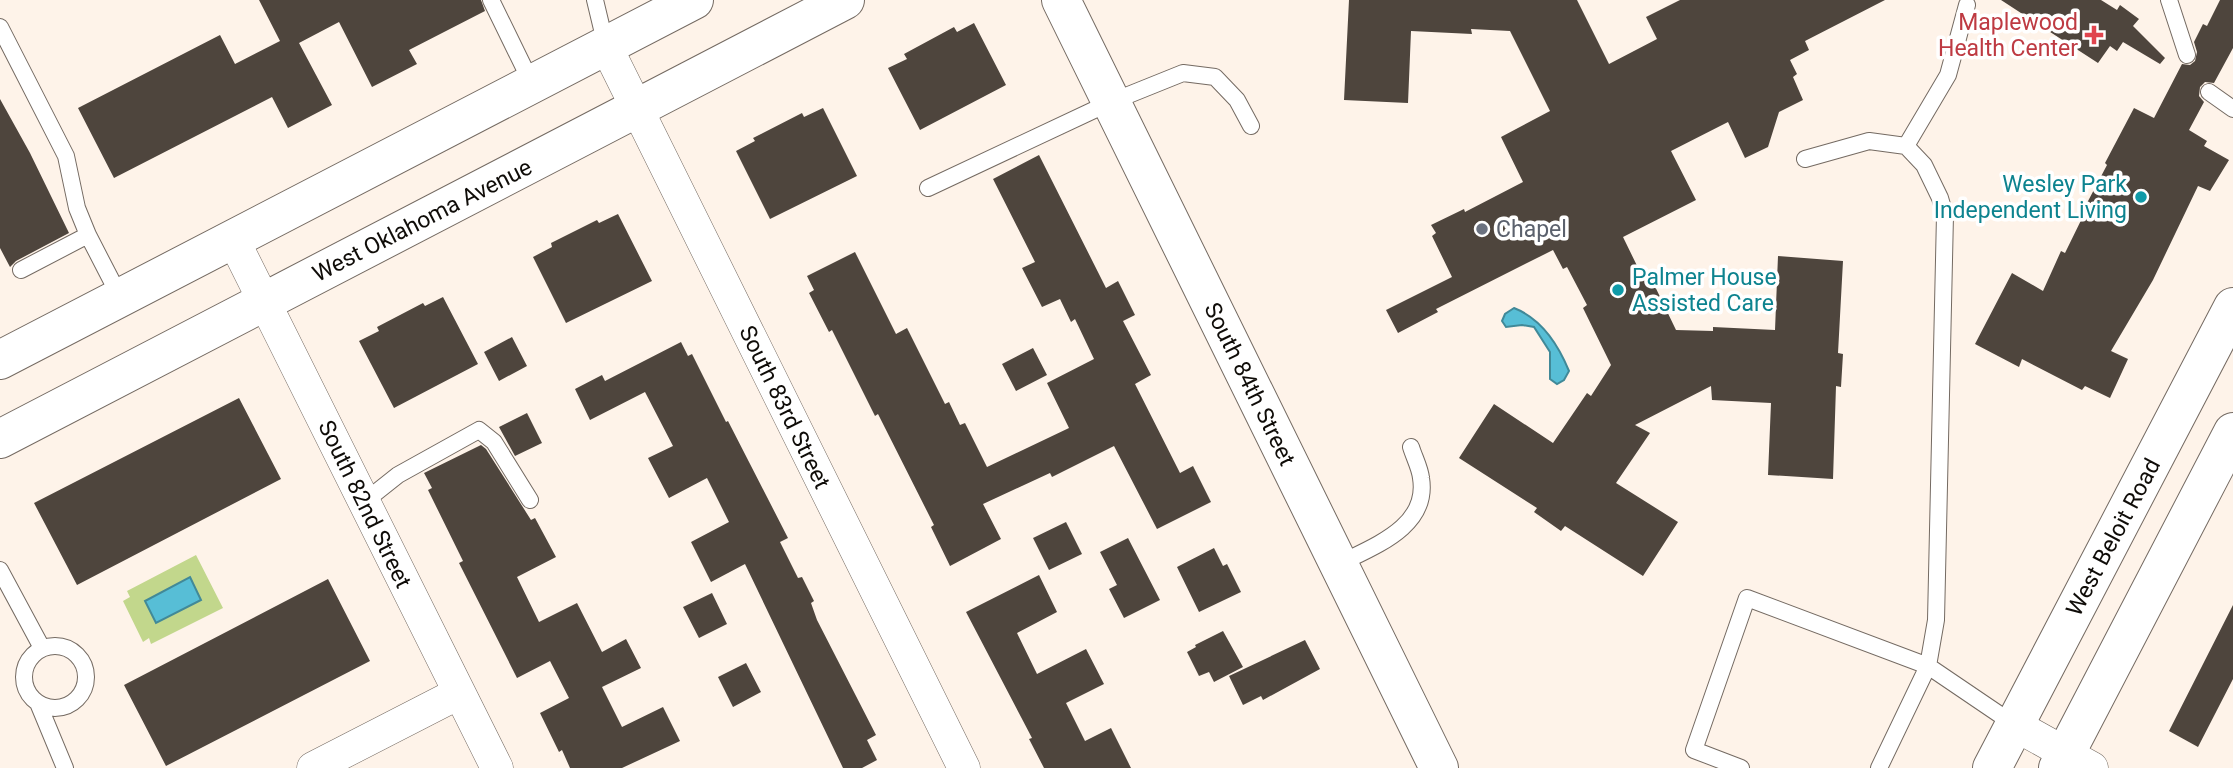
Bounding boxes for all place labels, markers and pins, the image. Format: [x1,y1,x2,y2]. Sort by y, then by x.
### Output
place label: Maplewood Health Center [1938,9,2078,62]
marker: Maplewood Health Center [2084,25,2104,45]
place label: Wesley Park Independent Living [1934,171,2127,224]
marker: Wesley Park Independent Living [2133,189,2149,205]
place label: Chapel [1496,216,1567,243]
marker: Chapel [1474,221,1490,237]
place label: Palmer House Assisted Care [1632,264,1777,317]
marker: Palmer House Assisted Care [1610,282,1626,298]

